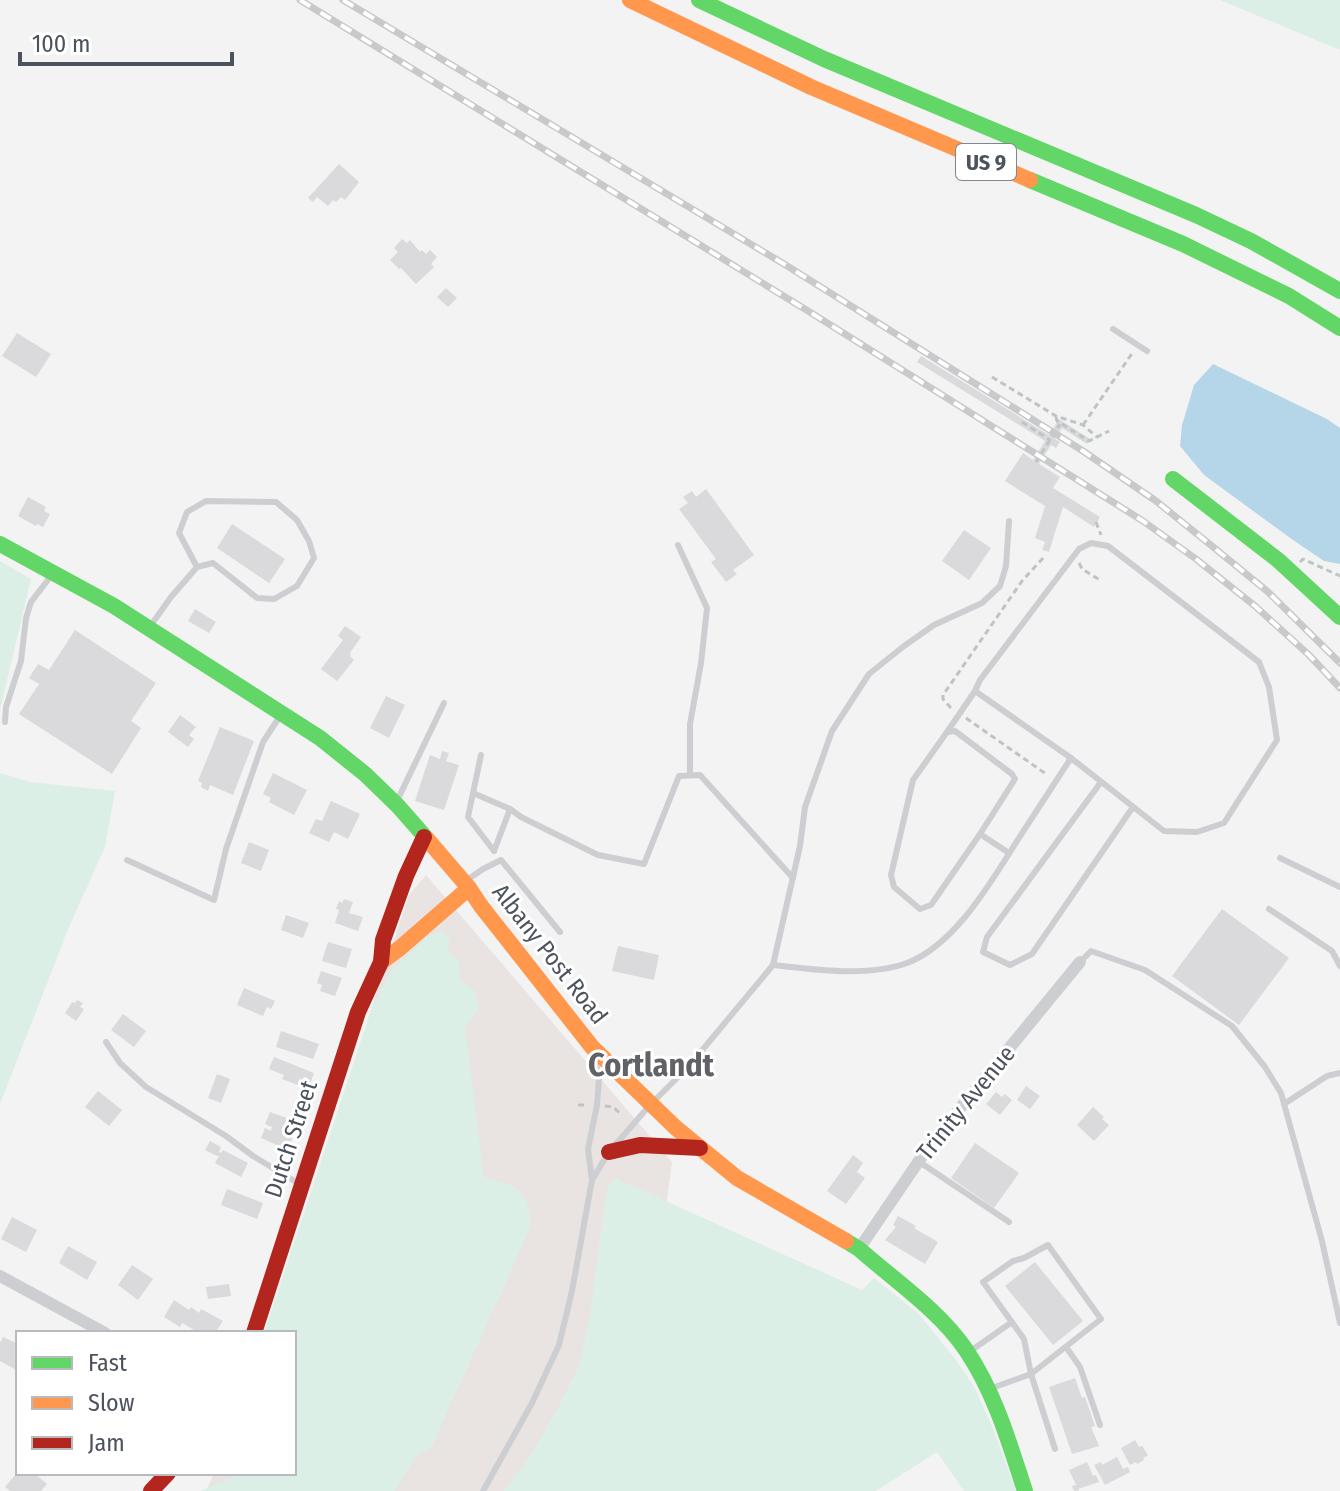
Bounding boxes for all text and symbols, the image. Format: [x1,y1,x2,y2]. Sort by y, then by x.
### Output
scale bar [20,16,232,66]
text: 100 m [32,30,90,58]
road number: US 9 [956,144,1016,180]
street label: Albany Post Road [487,878,613,1030]
street label: Trinity Avenue [911,1040,1021,1166]
district label: Cortlandt [588,1046,715,1084]
street label: Dutch Street [259,1077,323,1201]
legend [16,1331,296,1475]
text: Fast [88,1349,127,1377]
text: Slow [88,1389,135,1417]
text: Jam [88,1429,125,1457]

